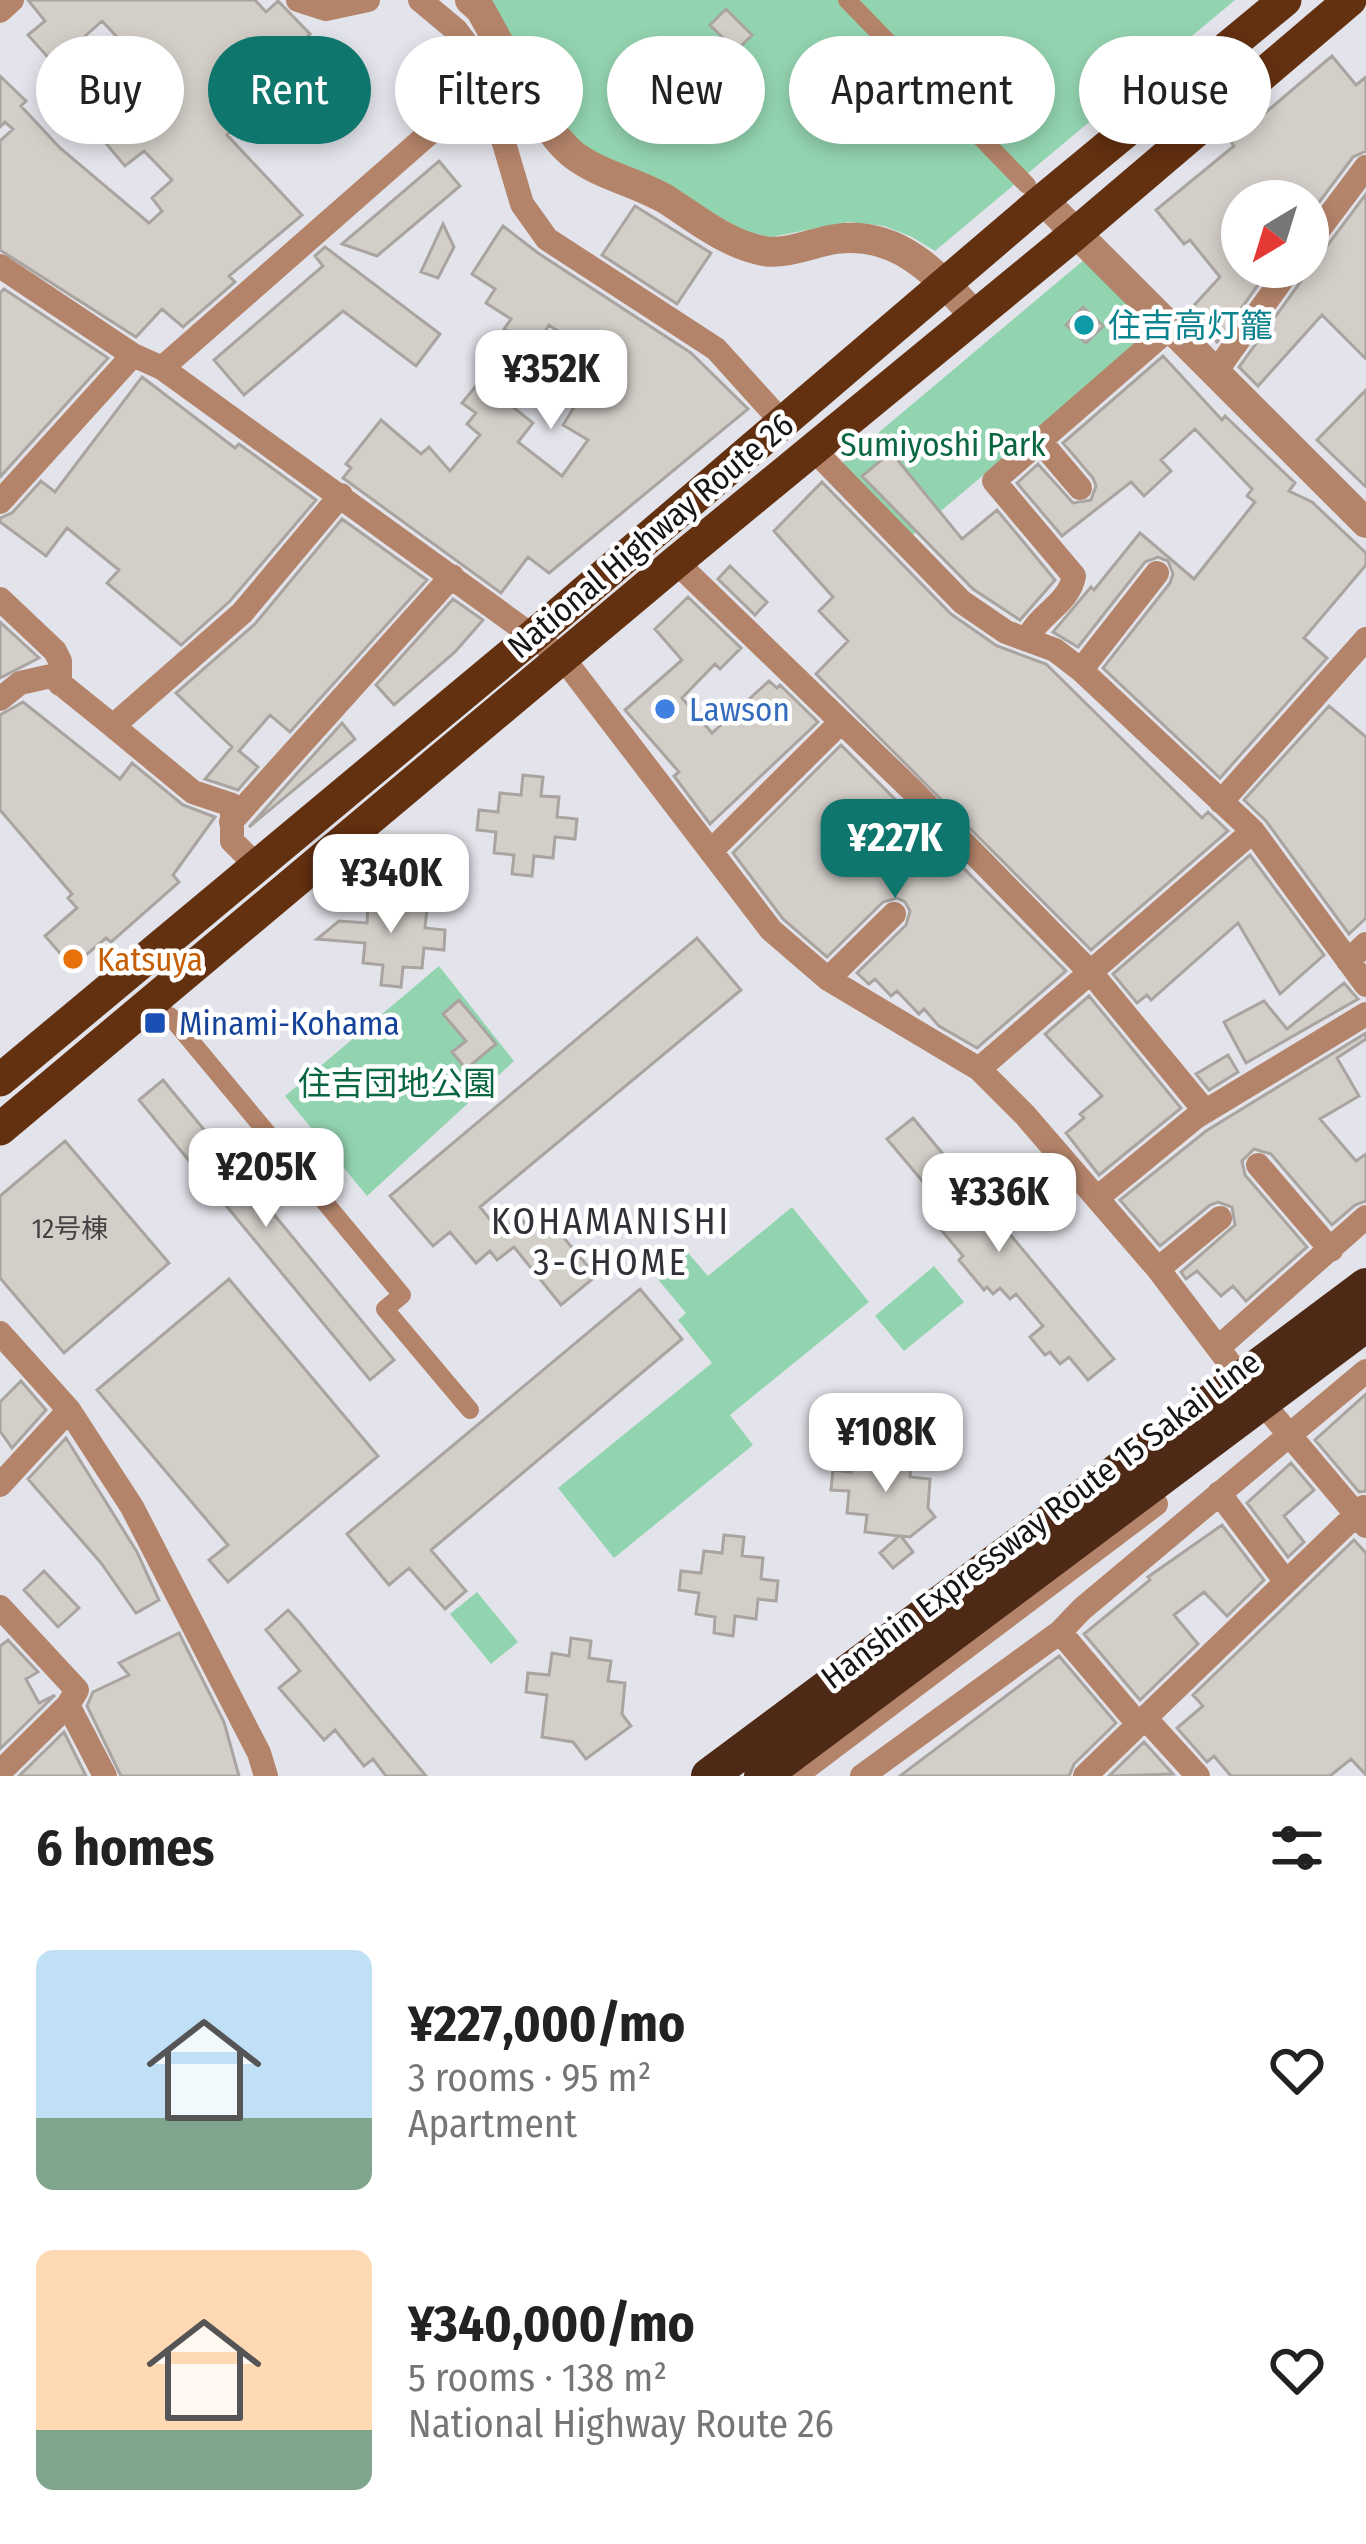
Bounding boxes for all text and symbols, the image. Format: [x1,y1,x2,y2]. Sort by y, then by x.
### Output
chip: Buy [36,36,184,144]
chip: Rent [208,36,371,144]
chip: Filters [395,36,583,144]
chip: New [607,36,765,144]
chip: Apartment [789,36,1055,144]
chip: House [1079,36,1271,144]
north arrow [1221,180,1329,288]
map controls [1221,180,1329,288]
place label: 住吉高灯籠 [1108,306,1273,346]
marker: 住吉高灯籠 [1071,312,1097,338]
pin: ¥352K [467,330,635,432]
text: ¥352K [502,346,600,392]
street label: National Highway Route 26 [500,405,802,667]
park label: Sumiyoshi Park [840,425,1046,465]
place label: Lawson [689,690,790,730]
marker: Lawson [652,696,678,722]
pin: ¥227K [811,799,979,901]
text: ¥227K [848,815,942,861]
pin: ¥340K [307,834,475,936]
text: ¥340K [340,850,442,896]
place label: Katsuya [97,940,203,980]
marker: Katsuya [60,946,86,972]
place label: Minami-Kohama [179,1004,400,1044]
marker: Minami-Kohama [142,1010,168,1036]
park label: 住吉団地公園 [298,1064,496,1104]
pin: ¥205K [182,1128,350,1230]
text: ¥205K [216,1144,316,1190]
pin: ¥336K [915,1153,1083,1255]
text: ¥336K [949,1169,1049,1215]
district label: KOHAMANISHI 3-CHOME [491,1200,731,1285]
house number: 12号棟 [32,1213,108,1245]
street label: Hanshin Expressway Route 15 Sakai Line [814,1342,1268,1698]
pin: ¥108K [802,1393,970,1495]
text: ¥108K [836,1409,936,1455]
icon: filters [1264,1815,1330,1881]
text: 6 homes [36,1817,214,1879]
text: ¥227,000/mo [408,1993,685,2055]
icon: home [132,1998,276,2142]
icon: heart [1264,2037,1330,2103]
text: 3 rooms · 95 m² [408,2055,651,2101]
text: Apartment [408,2101,577,2147]
text: ¥340,000/mo [408,2293,695,2355]
icon: home [132,2298,276,2442]
icon: heart [1264,2337,1330,2403]
text: 5 rooms · 138 m² [408,2355,667,2401]
text: National Highway Route 26 [408,2401,834,2447]

